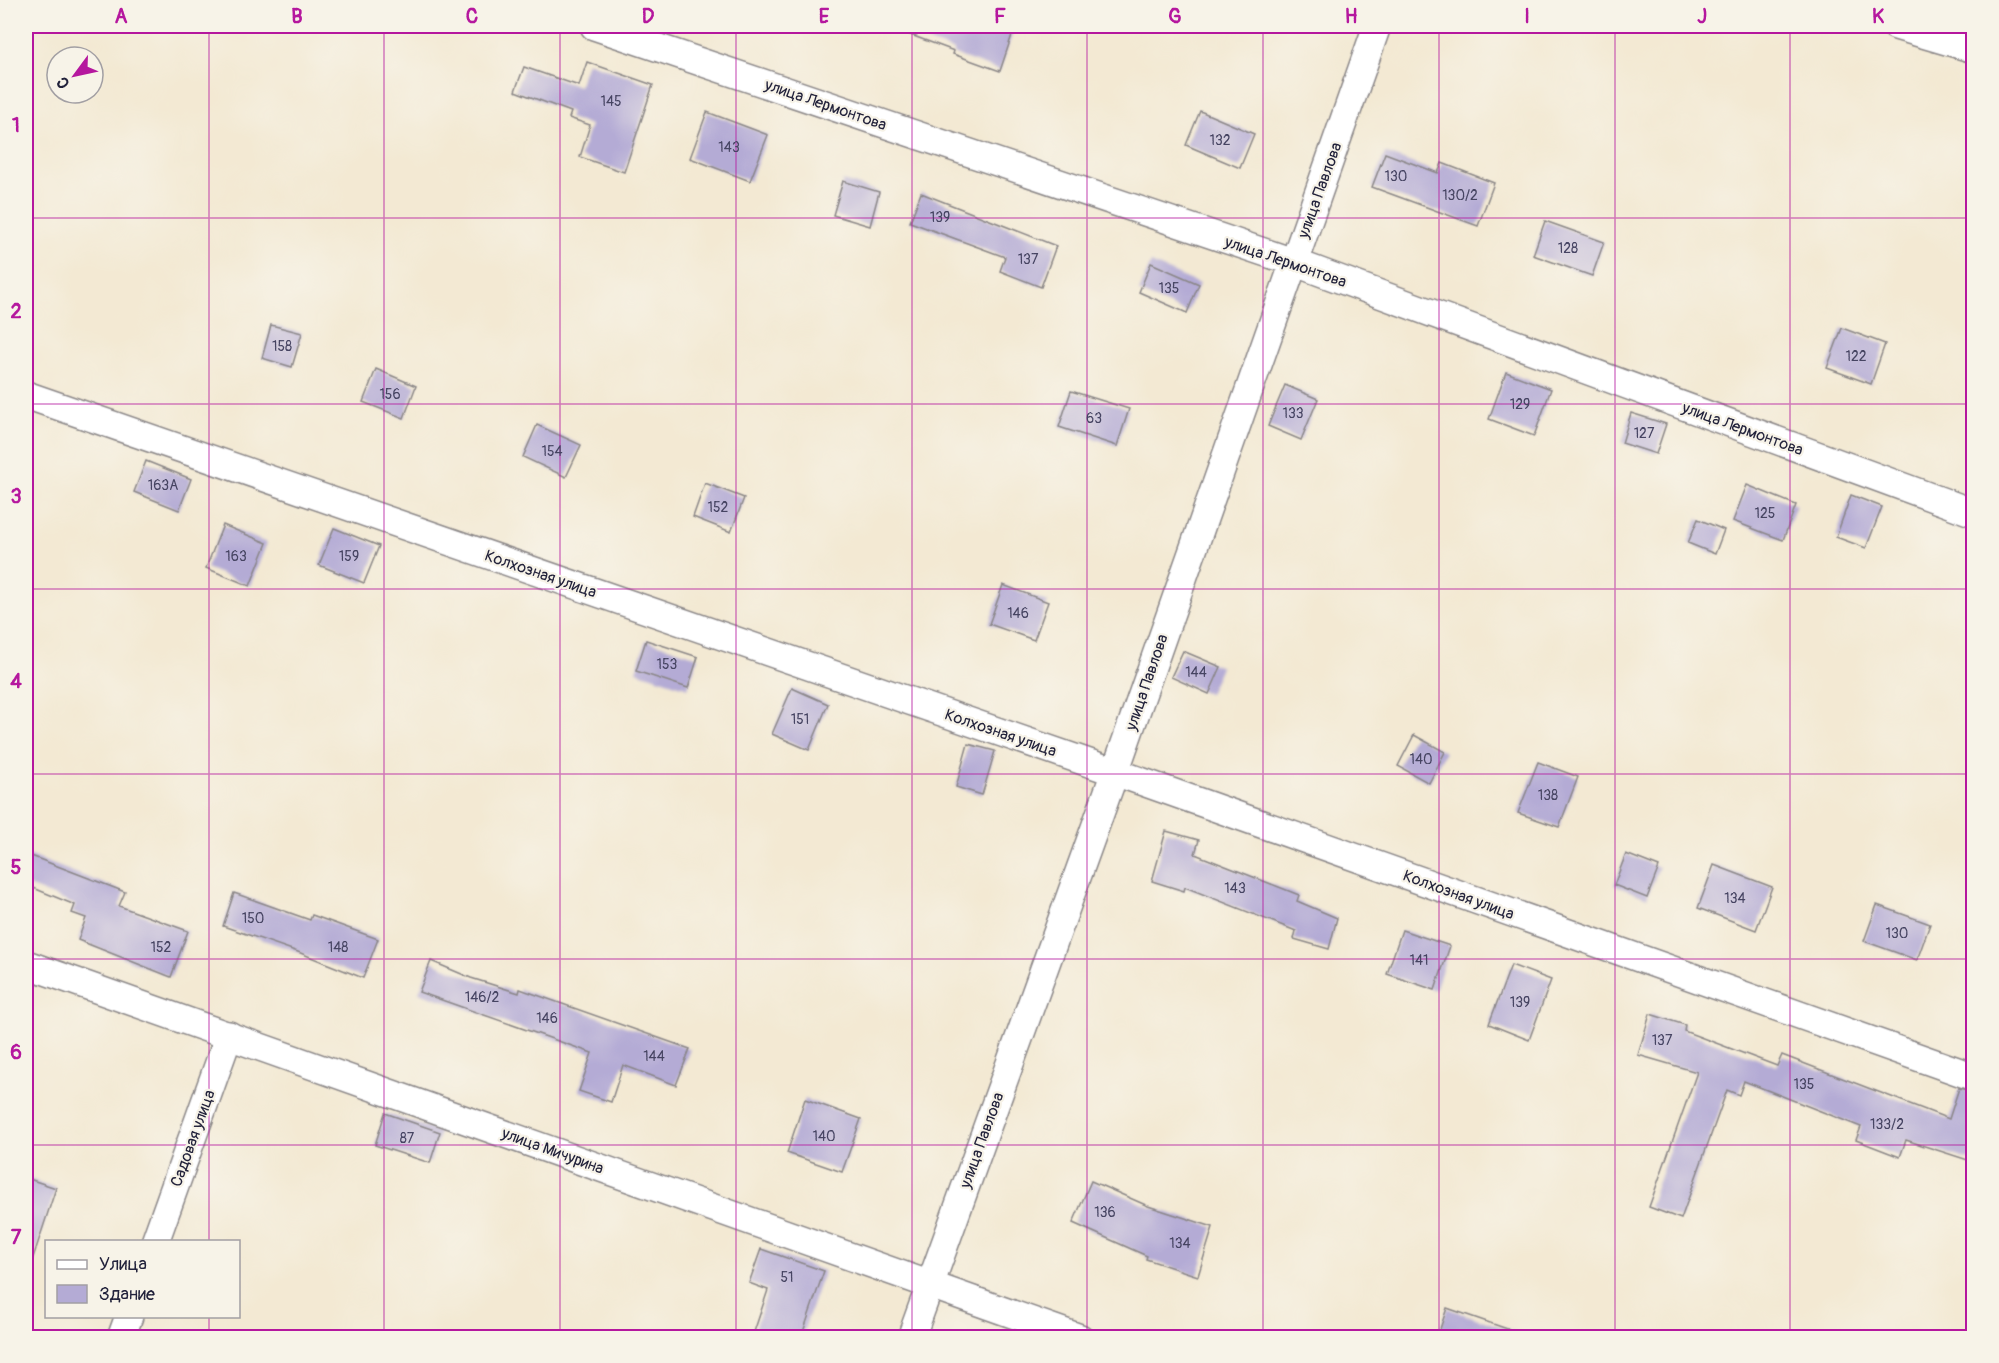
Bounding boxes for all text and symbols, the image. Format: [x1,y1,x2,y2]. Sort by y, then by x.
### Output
text: A [115,4,128,29]
text: B [291,4,303,29]
text: C [466,4,478,29]
text: D [642,4,655,29]
text: E [819,4,830,29]
text: F [994,4,1006,29]
text: G [1168,4,1182,29]
text: H [1345,4,1358,29]
text: I [1524,4,1530,29]
text: J [1697,4,1707,29]
text: K [1872,4,1884,29]
north arrow [45,45,105,105]
text: С [52,73,74,92]
street label: улица Лермонтова [761,74,889,135]
house number: 145 [600,93,622,110]
text: 1 [12,113,20,138]
house number: 132 [1209,132,1231,149]
house number: 143 [718,139,740,156]
street label: улица Павлова [1293,140,1347,242]
house number: 130 [1385,168,1407,185]
house number: 130/2 [1442,187,1478,204]
house number: 139 [930,209,950,226]
street label: улица Лермонтова [1221,231,1349,292]
house number: 128 [1558,240,1578,257]
house number: 137 [1018,251,1039,268]
house number: 135 [1159,280,1179,297]
text: 2 [10,299,22,324]
house number: 158 [272,338,292,355]
house number: 122 [1845,348,1867,365]
house number: 156 [379,386,401,403]
house number: 129 [1510,396,1530,413]
street label: улица Лермонтова [1678,397,1806,460]
house number: 133 [1282,405,1304,422]
house number: 63 [1086,410,1102,427]
house number: 127 [1634,425,1655,442]
house number: 154 [541,443,563,460]
house number: 163А [148,477,178,494]
text: 3 [10,484,22,509]
house number: 152 [708,499,729,516]
house number: 125 [1755,505,1775,522]
street label: Колхозная улица [482,545,599,602]
house number: 163 [225,548,247,565]
house number: 159 [339,548,359,565]
house number: 146 [1007,605,1029,622]
street label: улица Павлова [1121,632,1173,734]
house number: 153 [657,656,678,673]
house number: 144 [1185,664,1207,681]
text: 4 [10,669,22,694]
street label: Колхозная улица [942,704,1059,761]
house number: 151 [791,711,809,728]
house number: 140 [1409,751,1433,768]
house number: 138 [1538,787,1558,804]
text: 5 [11,855,22,880]
street label: Колхозная улица [1400,866,1517,924]
house number: 143 [1224,880,1246,897]
house number: 134 [1724,890,1746,907]
house number: 150 [242,910,264,927]
house number: 130 [1886,925,1908,942]
house number: 152 [151,939,172,956]
house number: 148 [328,939,348,956]
house number: 141 [1409,952,1429,969]
house number: 146/2 [465,989,499,1006]
house number: 139 [1510,994,1530,1011]
house number: 146 [536,1010,558,1027]
house number: 137 [1652,1032,1673,1049]
text: 6 [10,1040,22,1065]
house number: 144 [643,1048,665,1065]
house number: 135 [1794,1076,1814,1093]
street label: Садовая улица [166,1087,220,1190]
street label: улица Павлова [955,1090,1009,1192]
house number: 133/2 [1870,1116,1904,1133]
street label: улица Мичурина [498,1123,606,1179]
house number: 140 [812,1128,836,1145]
house number: 87 [400,1130,415,1147]
house number: 136 [1094,1204,1116,1221]
text: 7 [11,1225,22,1250]
house number: 134 [1169,1235,1191,1252]
legend [45,1240,240,1318]
text: Улица [99,1253,147,1276]
house number: 51 [780,1269,794,1286]
text: Здание [99,1283,155,1306]

